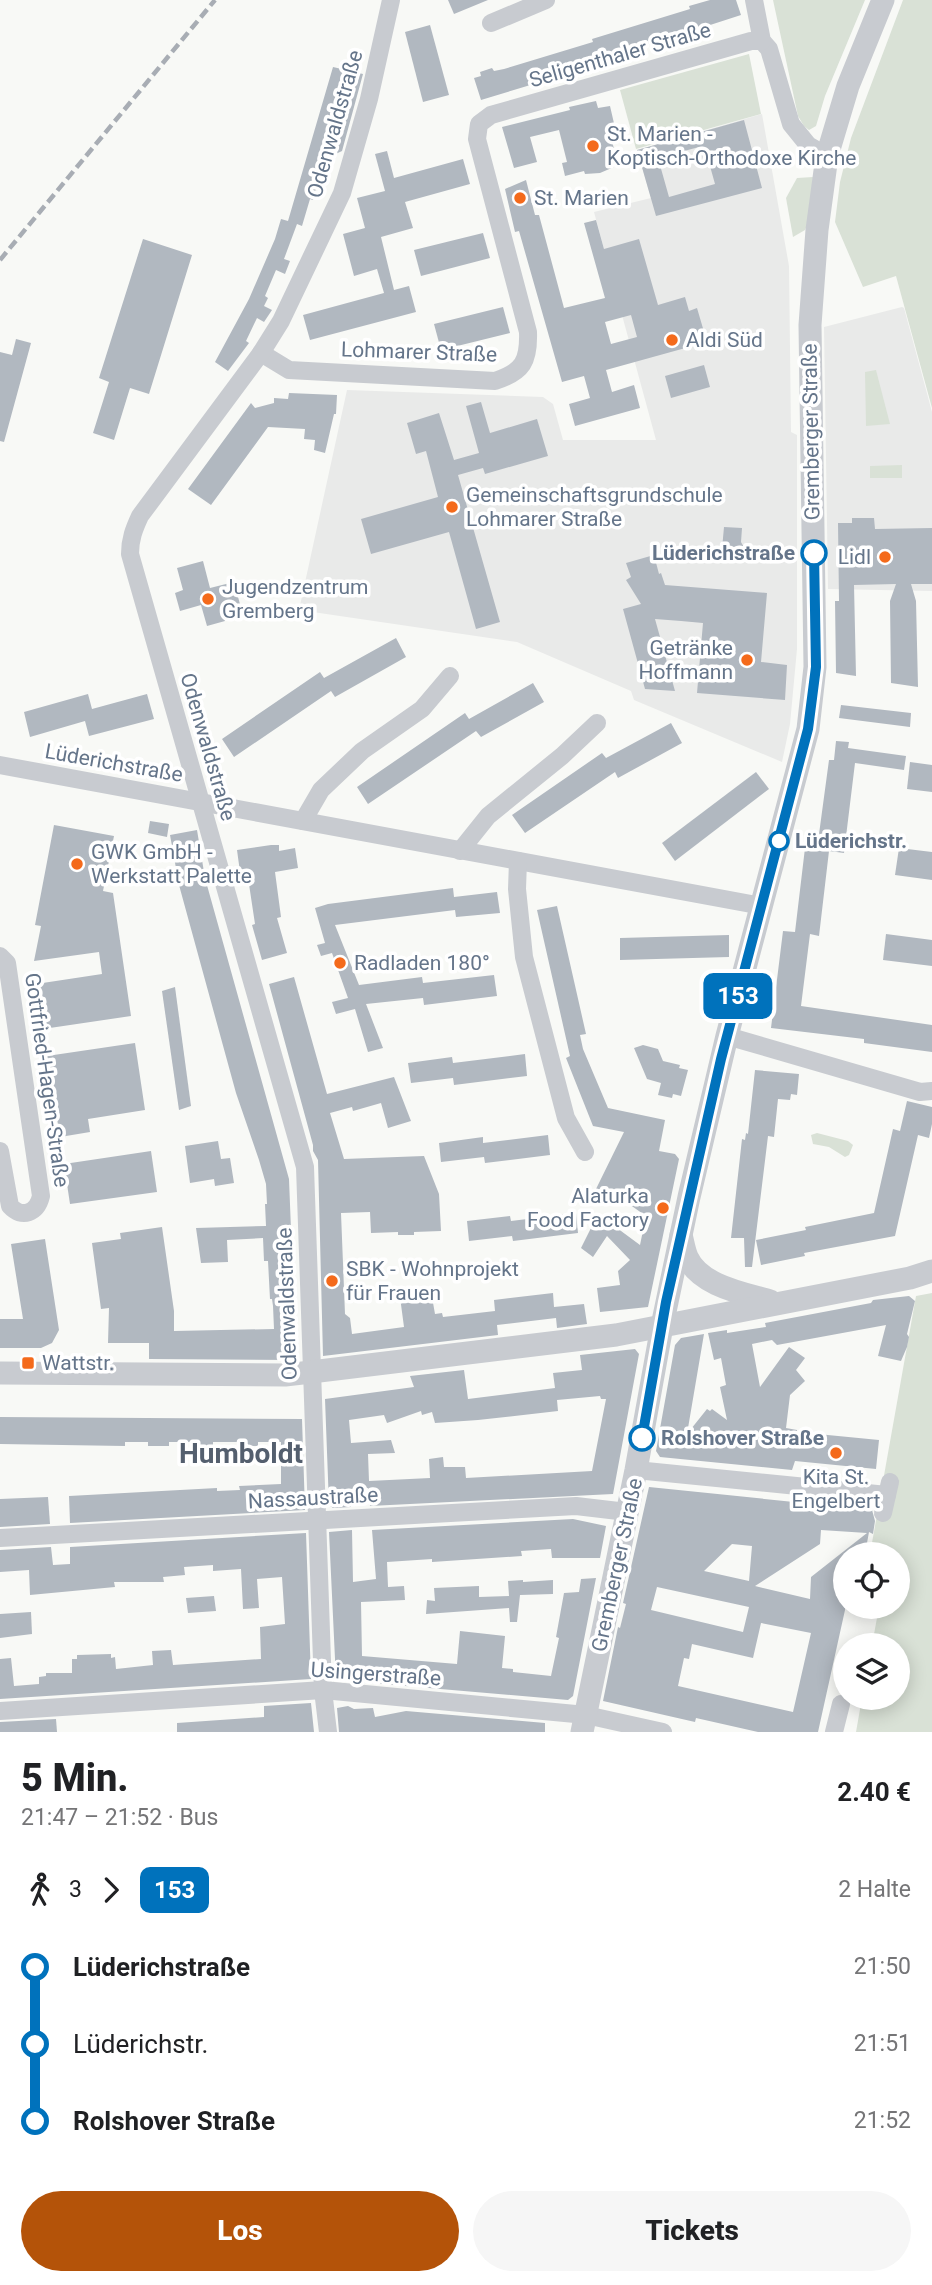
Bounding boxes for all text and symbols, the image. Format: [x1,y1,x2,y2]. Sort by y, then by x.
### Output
street label: Seligenthaler Straße [526,18,714,92]
street label: Odenwaldstraße [302,47,368,201]
place label: St. Marien - Koptisch-Orthodoxe Kirche [607,122,856,170]
marker: St. Marien - Koptisch-Orthodoxe Kirche [585,138,601,154]
place label: St. Marien [534,186,629,210]
marker: St. Marien [512,190,528,206]
place label: Aldi Süd [686,328,763,352]
marker: Aldi Süd [664,332,680,348]
street label: Lohmarer Straße [341,337,497,367]
street label: Gremberger Straße [797,343,825,521]
place label: Gemeinschaftsgrundschule Lohmarer Straße [466,483,723,531]
marker: Gemeinschaftsgrundschule Lohmarer Straße [444,499,460,515]
marker: Lüderichstraße [801,540,827,566]
place label: Lüderichstraße [652,541,795,565]
place label: Lidl [838,545,871,569]
marker: Lidl [877,549,893,565]
place label: Jugendzentrum Gremberg [222,575,369,623]
marker: Jugendzentrum Gremberg [200,591,216,607]
place label: Getränke Hoffmann [638,636,733,684]
marker: Getränke Hoffmann [739,652,755,668]
street label: Odenwaldstraße [175,670,241,824]
street label: Lüderichstraße [43,739,185,787]
place label: Lüderichstr. [795,829,907,853]
marker: Lüderichstr. [769,831,789,851]
place label: GWK GmbH - Werkstatt Palette [91,840,252,888]
marker: GWK GmbH - Werkstatt Palette [69,856,85,872]
place label: Radladen 180° [354,951,490,975]
marker: Radladen 180° [332,955,348,971]
street label: Gottfried-Hagen-Straße [20,971,74,1189]
line badge: 153 [698,973,778,1019]
text: 153 [717,982,759,1010]
place label: Alaturka Food Factory [527,1184,649,1232]
marker: Alaturka Food Factory [655,1200,671,1216]
street label: Odenwaldstraße [272,1227,302,1381]
place label: SBK - Wohnprojekt für Frauen [346,1257,519,1305]
marker: SBK - Wohnprojekt für Frauen [324,1273,340,1289]
place label: Wattstr. [42,1351,115,1375]
marker: Wattstr. [20,1355,36,1371]
marker: Rolshover Straße [629,1425,655,1451]
place label: Rolshover Straße [661,1426,824,1450]
district label: Humboldt [179,1437,303,1470]
marker: Kita St. Engelbert [828,1445,844,1461]
place label: Kita St. Engelbert [792,1465,881,1513]
street label: Gremberger Straße [587,1476,647,1654]
street label: Nassaustraße [247,1483,379,1513]
map controls [833,1542,910,1710]
button: locate [833,1542,910,1619]
button: layers [833,1633,910,1710]
street label: Usingerstraße [310,1657,442,1691]
text: 5 Min. [21,1756,129,1800]
text: 2.40 € [837,1777,911,1807]
text: 21:47 – 21:52 · Bus [21,1804,218,1831]
icon: walk [21,1871,59,1909]
icon: forward [92,1871,130,1909]
text: 3 [69,1876,82,1903]
text: 153 [154,1876,195,1904]
text: 2 Halte [838,1876,911,1903]
text: Lüderichstraße [73,1952,250,1982]
text: 21:50 [854,1953,911,1980]
text: Lüderichstr. [73,2029,208,2059]
text: 21:51 [854,2030,911,2057]
text: Rolshover Straße [73,2106,275,2136]
text: 21:52 [854,2107,911,2134]
button: Los [21,2191,459,2271]
button: Tickets [473,2191,911,2271]

